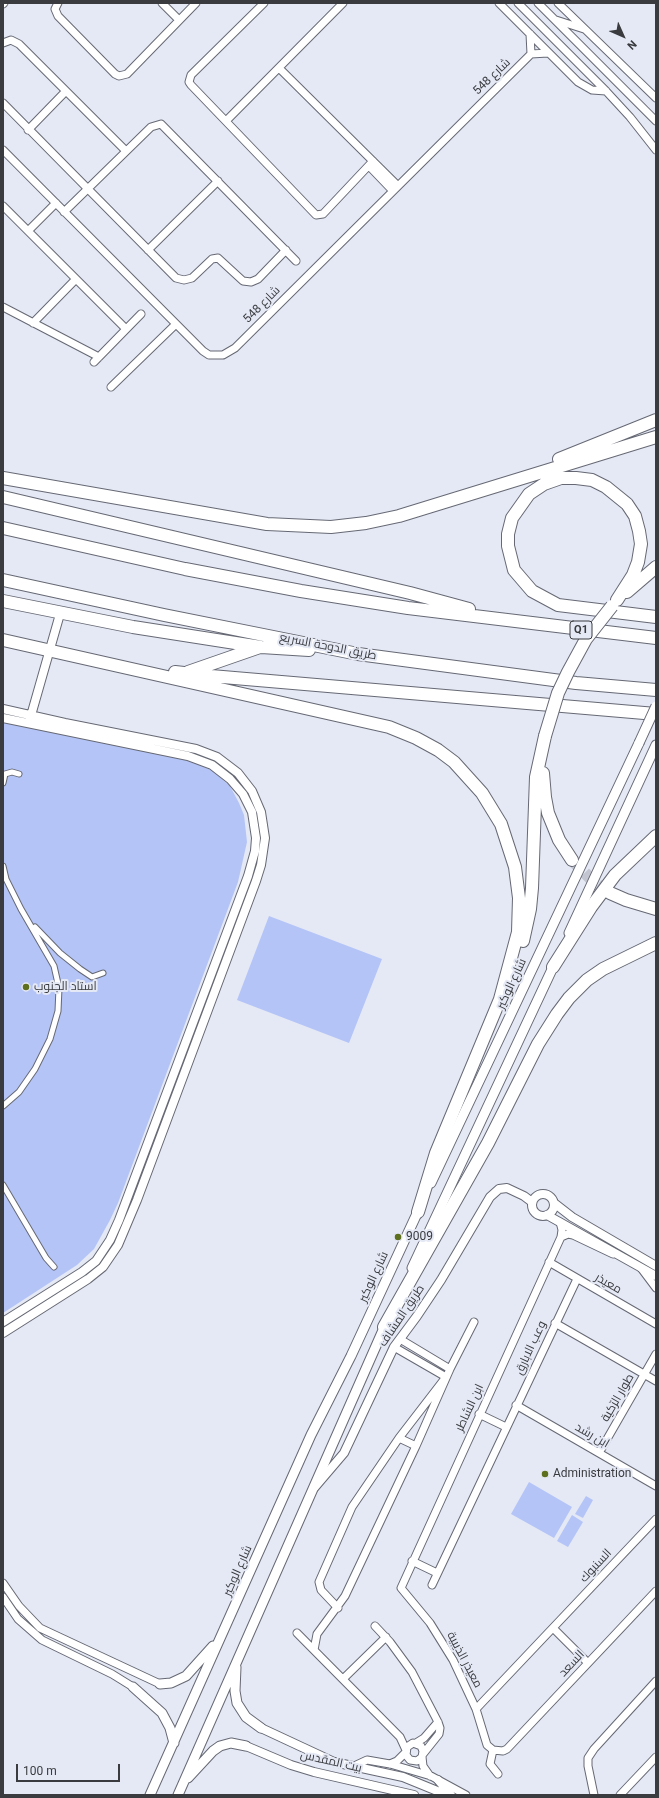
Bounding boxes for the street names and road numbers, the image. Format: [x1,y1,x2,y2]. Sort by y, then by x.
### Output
street label: شارع 548 [470,56,514,98]
street label: شارع 548 [240,283,284,327]
road number: Q1 [570,621,592,639]
street label: طريق الدوحة السريع [278,631,378,663]
street label: شارع الوكير [494,956,530,1012]
street label: شارع الوكير [356,1249,392,1305]
street label: معيذر [592,1271,624,1297]
street label: طريق المشاف [376,1282,428,1350]
street label: وعب الابارق [512,1319,550,1377]
street label: طوار الرّكية [598,1371,638,1425]
street label: ابن الشاطر [453,1382,487,1434]
street label: ابن رشد [572,1420,612,1452]
street label: شارع الوكير [220,1543,256,1599]
street label: السنبوك [577,1546,615,1586]
street label: معيذر الذيبية [443,1629,485,1691]
street label: السعد [556,1648,588,1680]
street label: بيت المقدس [299,1748,363,1776]

